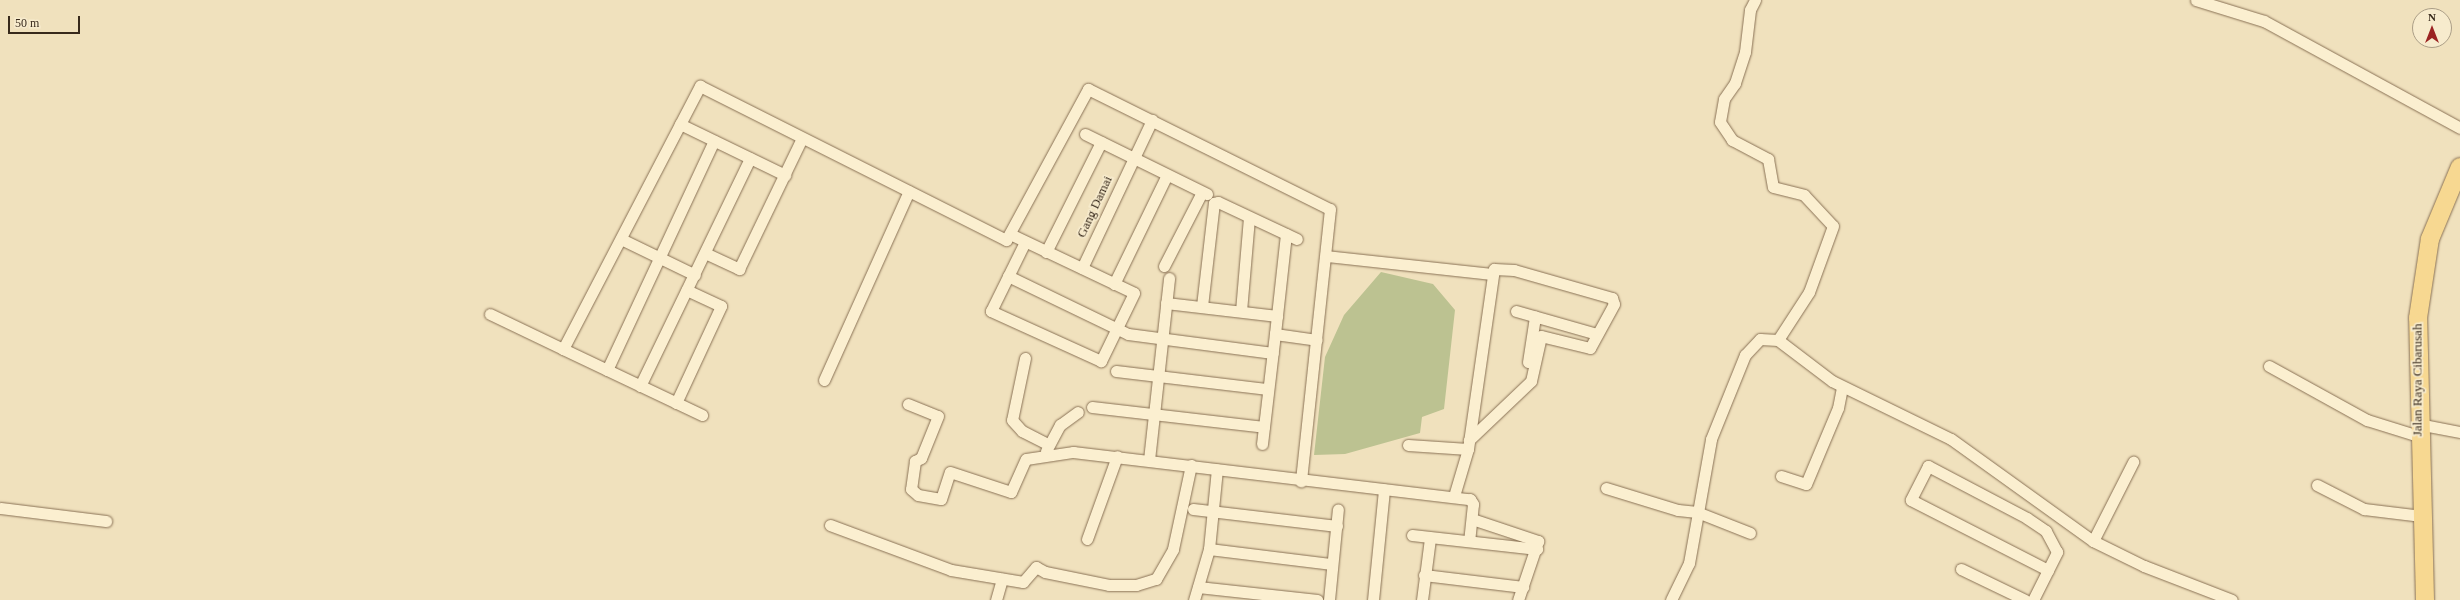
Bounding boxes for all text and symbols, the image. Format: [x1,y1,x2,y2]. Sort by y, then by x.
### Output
scale bar [10,8,82,34]
north arrow [2412,8,2452,48]
text: N [2428,11,2436,23]
text: 50 m [15,16,39,30]
street label: Gang Damai [1074,174,1116,240]
street label: Jalan Raya Cibarusah [2410,324,2426,436]

